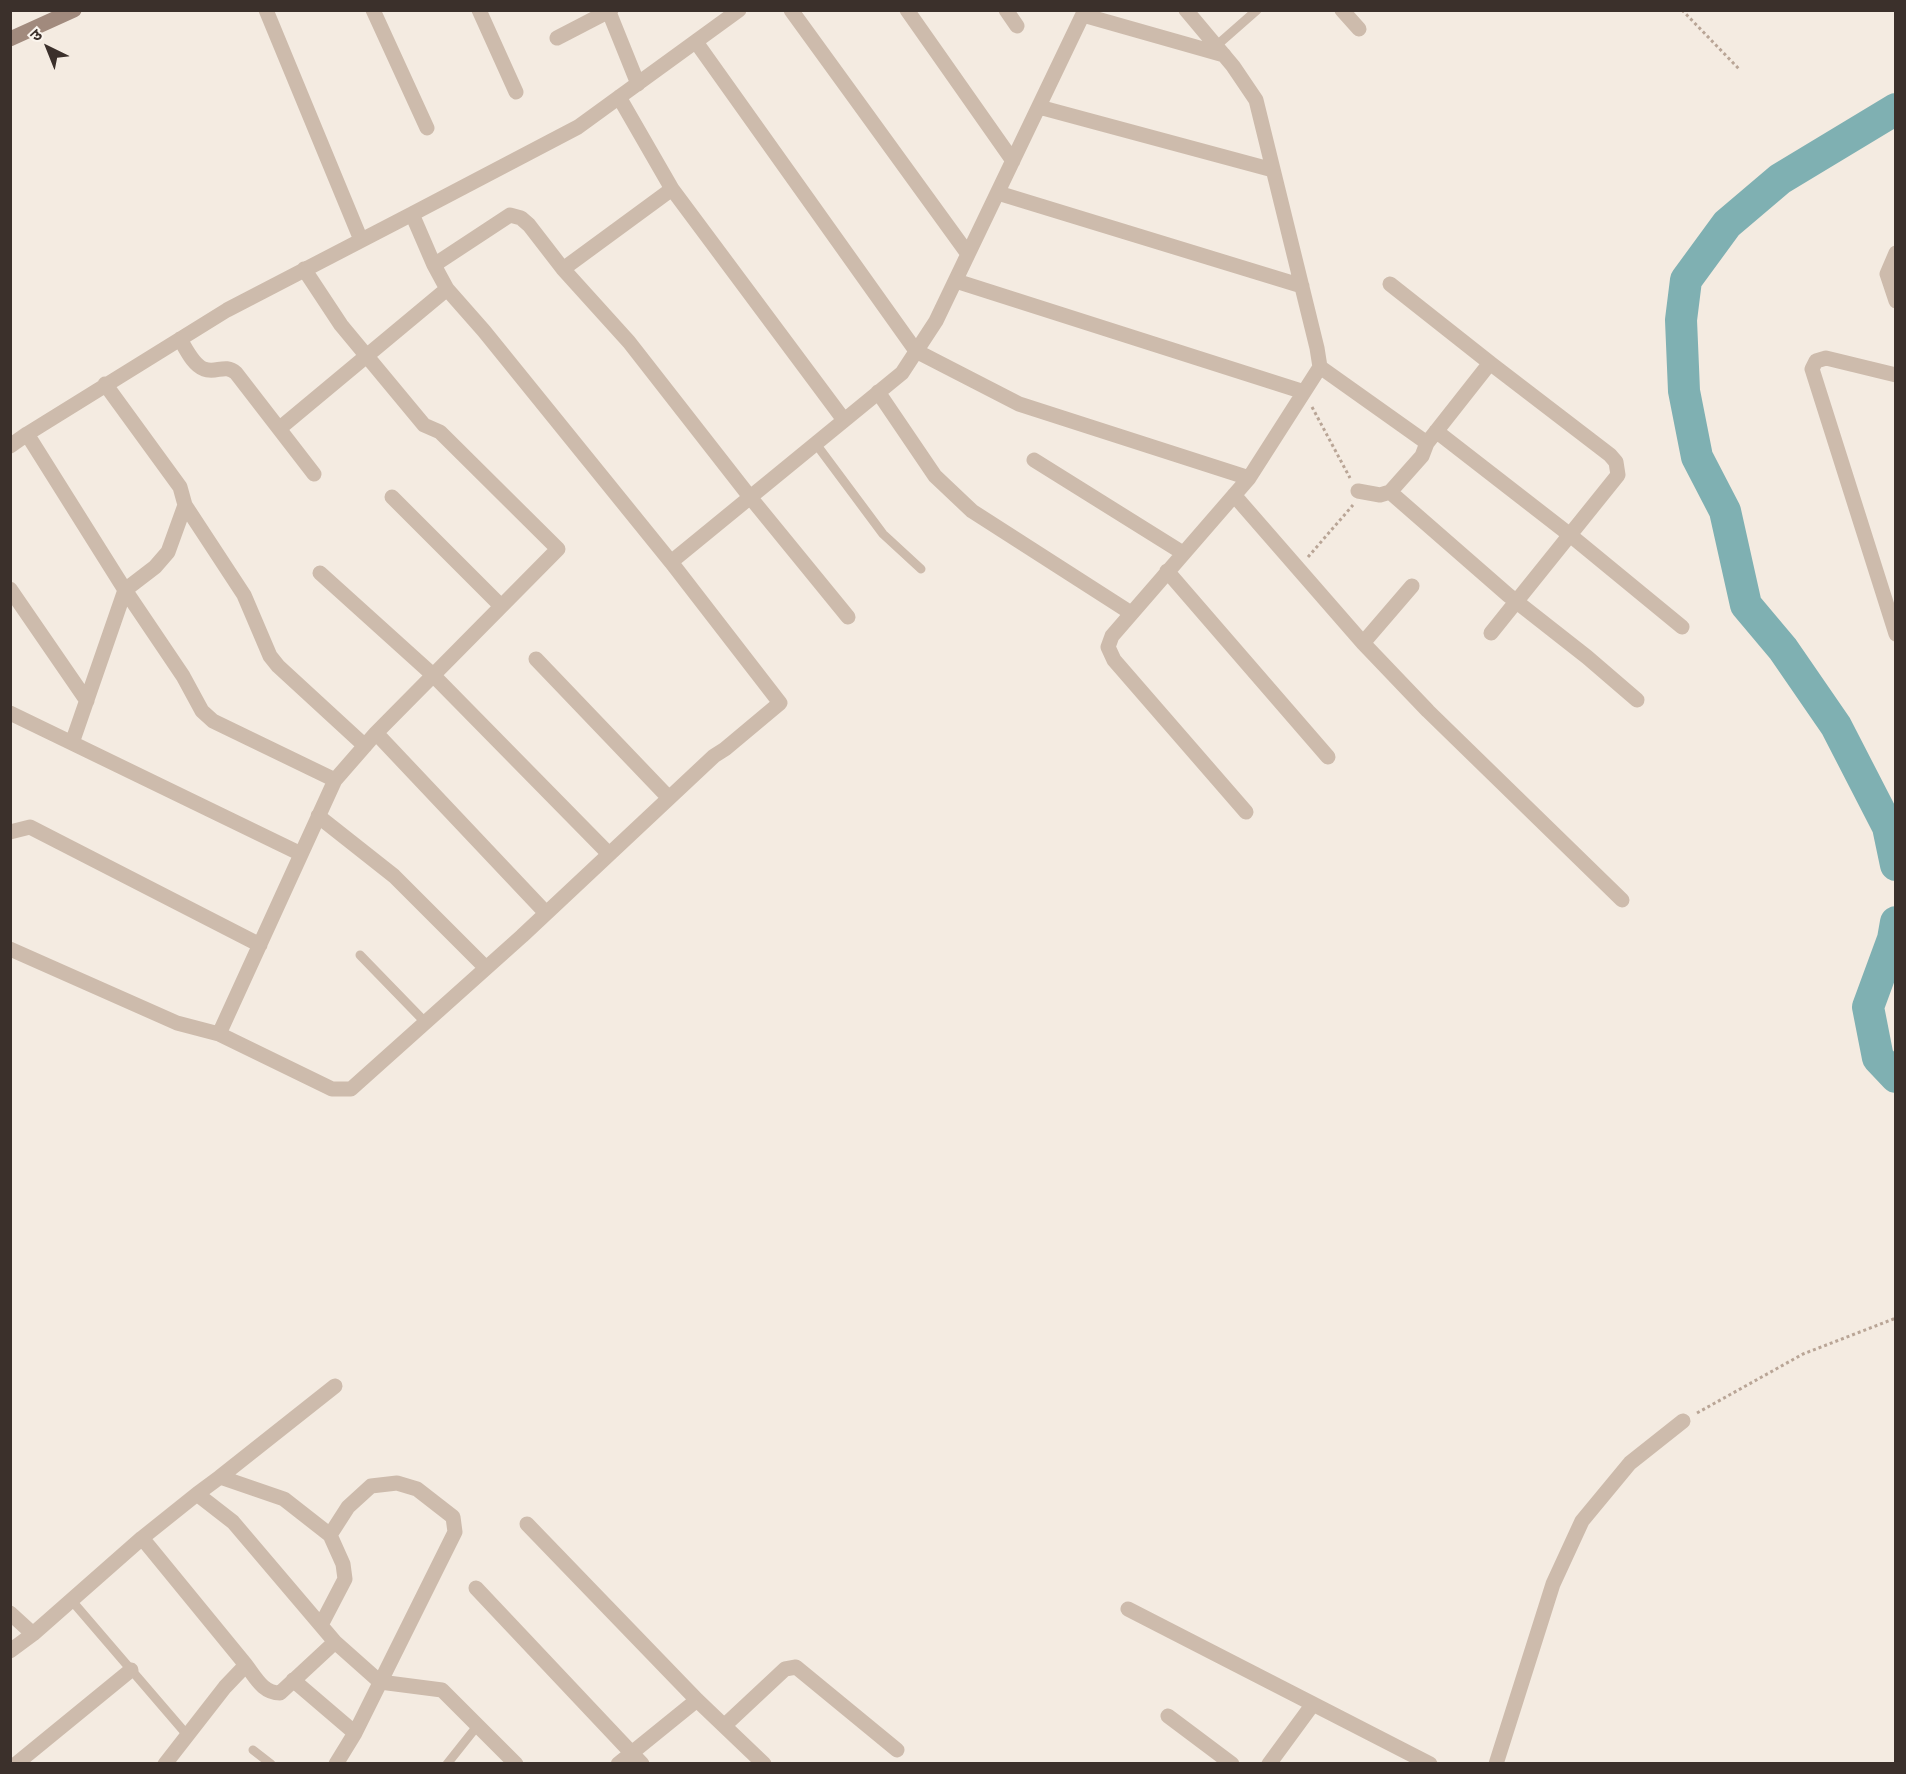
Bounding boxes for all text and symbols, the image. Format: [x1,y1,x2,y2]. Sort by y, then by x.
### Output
north arrow [18,18,78,78]
text: उ [25,24,47,46]

